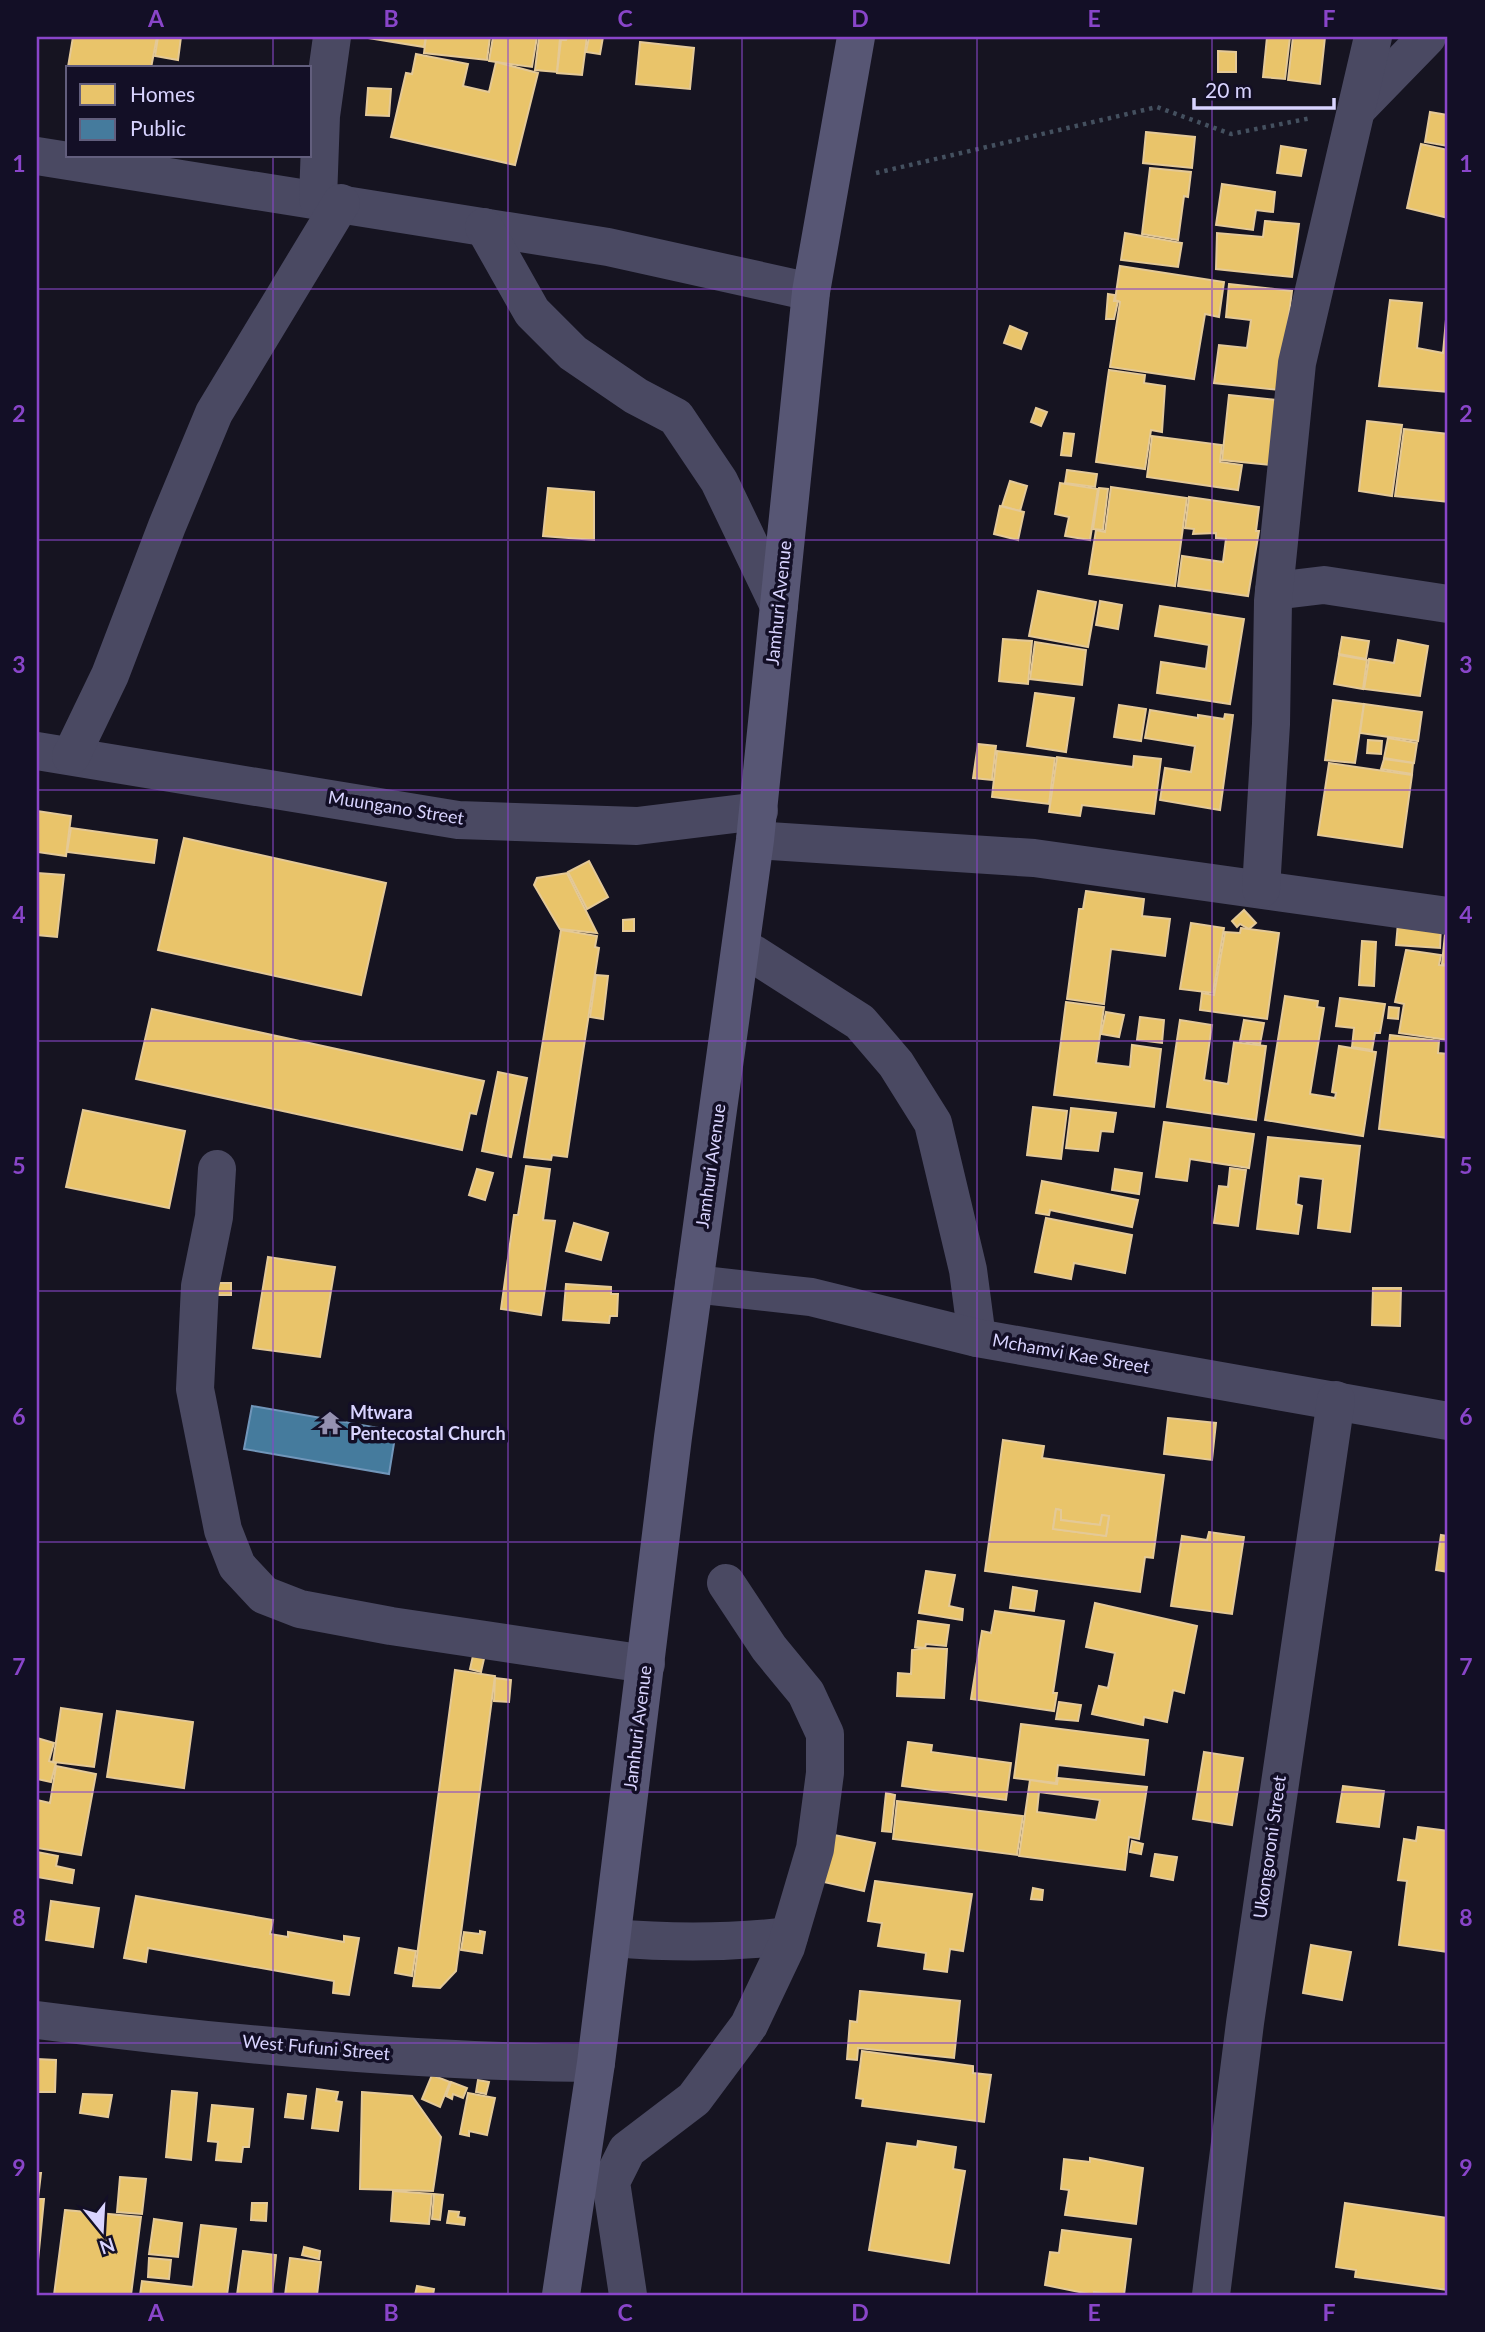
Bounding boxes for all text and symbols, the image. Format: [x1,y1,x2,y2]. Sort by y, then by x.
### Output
text: A [147,4,165,32]
text: B [383,4,399,32]
text: C [617,4,633,32]
text: D [851,4,869,32]
text: E [1087,4,1101,32]
text: F [1322,4,1336,32]
legend [66,66,312,158]
scale bar [1194,66,1334,110]
text: 20 m [1205,77,1252,102]
text: Homes [130,81,195,106]
text: Public [130,115,186,140]
text: 1 [12,149,26,177]
text: 1 [1459,149,1473,177]
text: 2 [12,399,26,427]
text: 2 [1459,399,1473,427]
street label: Jamhuri Avenue [761,539,796,666]
text: 3 [12,650,26,678]
text: 3 [1459,650,1473,678]
street label: Muungano Street [327,785,466,829]
text: 4 [12,900,26,928]
text: 4 [1459,900,1473,928]
street label: Jamhuri Avenue [690,1102,730,1230]
text: 5 [12,1151,26,1179]
text: 5 [1459,1151,1473,1179]
street label: Mchamvi Kae Street [991,1328,1152,1378]
place label: Mtwara Pentecostal Church [350,1401,506,1444]
text: 6 [12,1402,26,1430]
text: 6 [1459,1402,1473,1430]
temple icon: Mtwara Pentecostal Church [316,1409,344,1437]
text: 7 [12,1652,26,1680]
text: 7 [1459,1652,1473,1680]
street label: Jamhuri Avenue [618,1664,656,1792]
street label: Ukongoroni Street [1248,1773,1290,1920]
text: 8 [12,1903,26,1931]
text: 8 [1459,1903,1473,1931]
street label: West Fufuni Street [241,2030,391,2064]
text: 9 [12,2153,26,2181]
text: 9 [1459,2153,1473,2181]
north arrow [66,2196,136,2266]
text: N [97,2233,118,2260]
text: A [147,2298,165,2326]
text: B [383,2298,399,2326]
text: C [617,2298,633,2326]
text: D [851,2298,869,2326]
text: E [1087,2298,1101,2326]
text: F [1322,2298,1336,2326]

